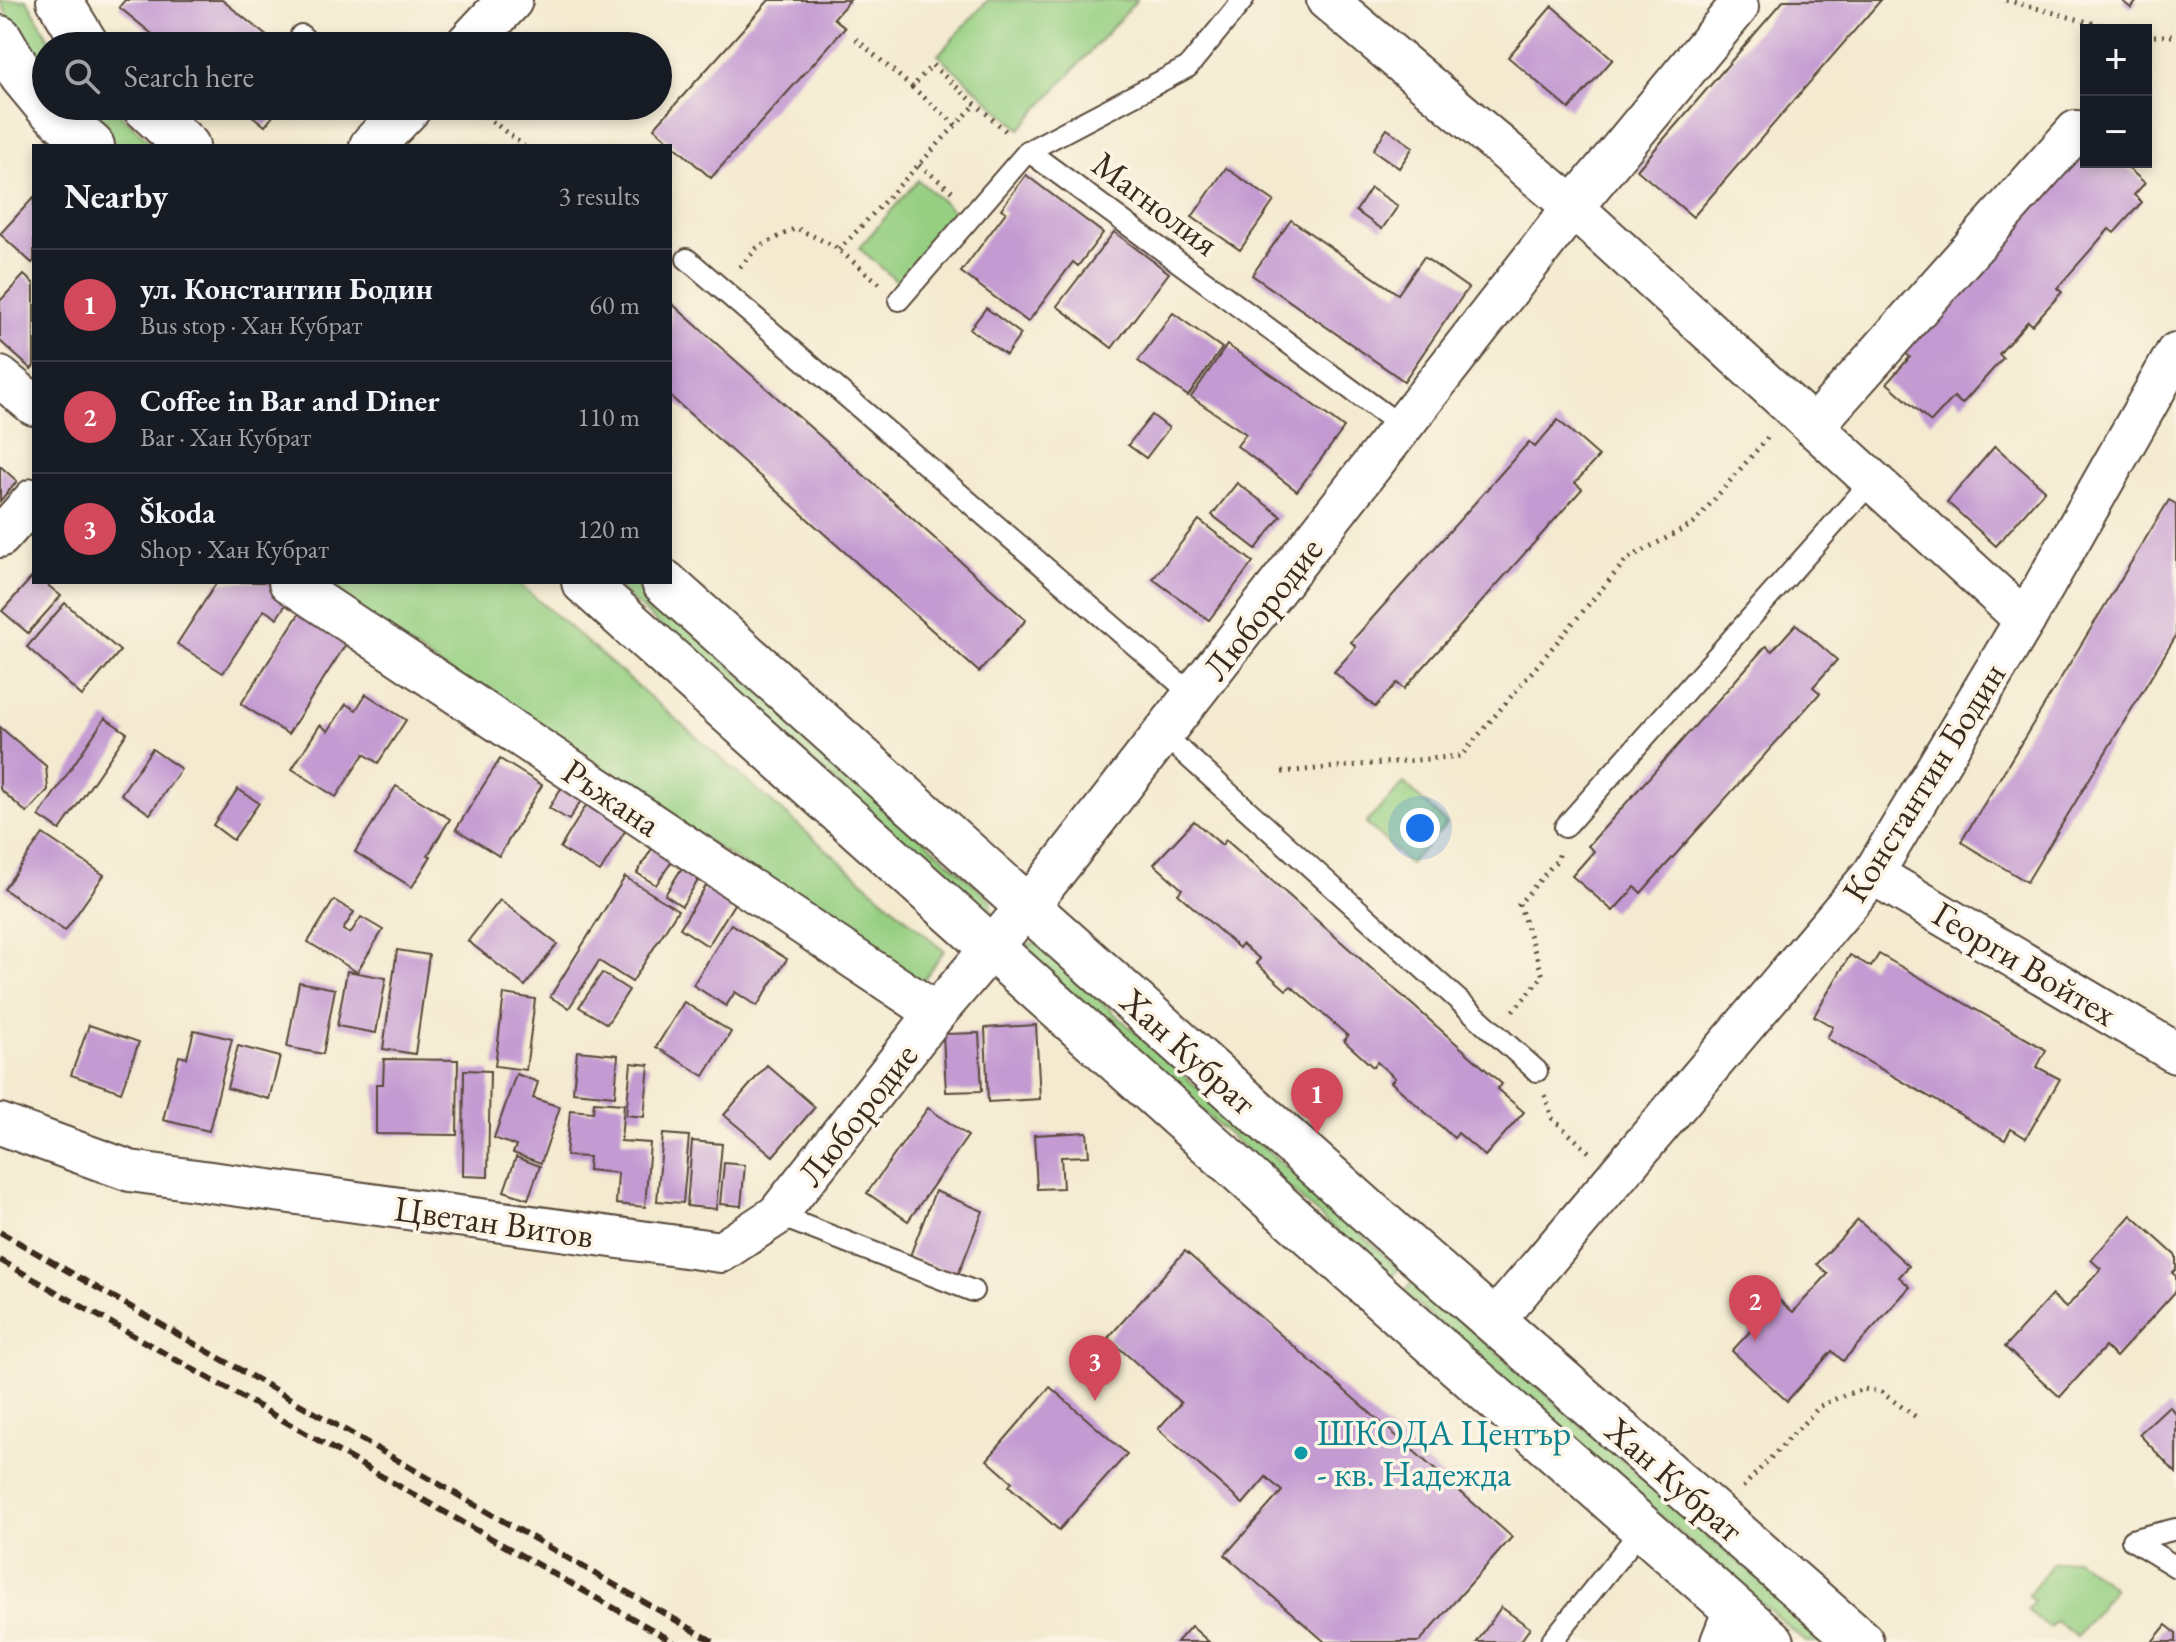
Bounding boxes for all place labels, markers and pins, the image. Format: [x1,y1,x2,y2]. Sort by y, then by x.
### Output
pin: 1 [1291,1068,1343,1134]
pin: 2 [1729,1275,1781,1341]
pin: 3 [1069,1335,1121,1401]
place label: ШКОДА Център - кв. Надежда [1317,1409,1571,1497]
marker: ШКОДА Център - кв. Надежда [1292,1444,1310,1462]

